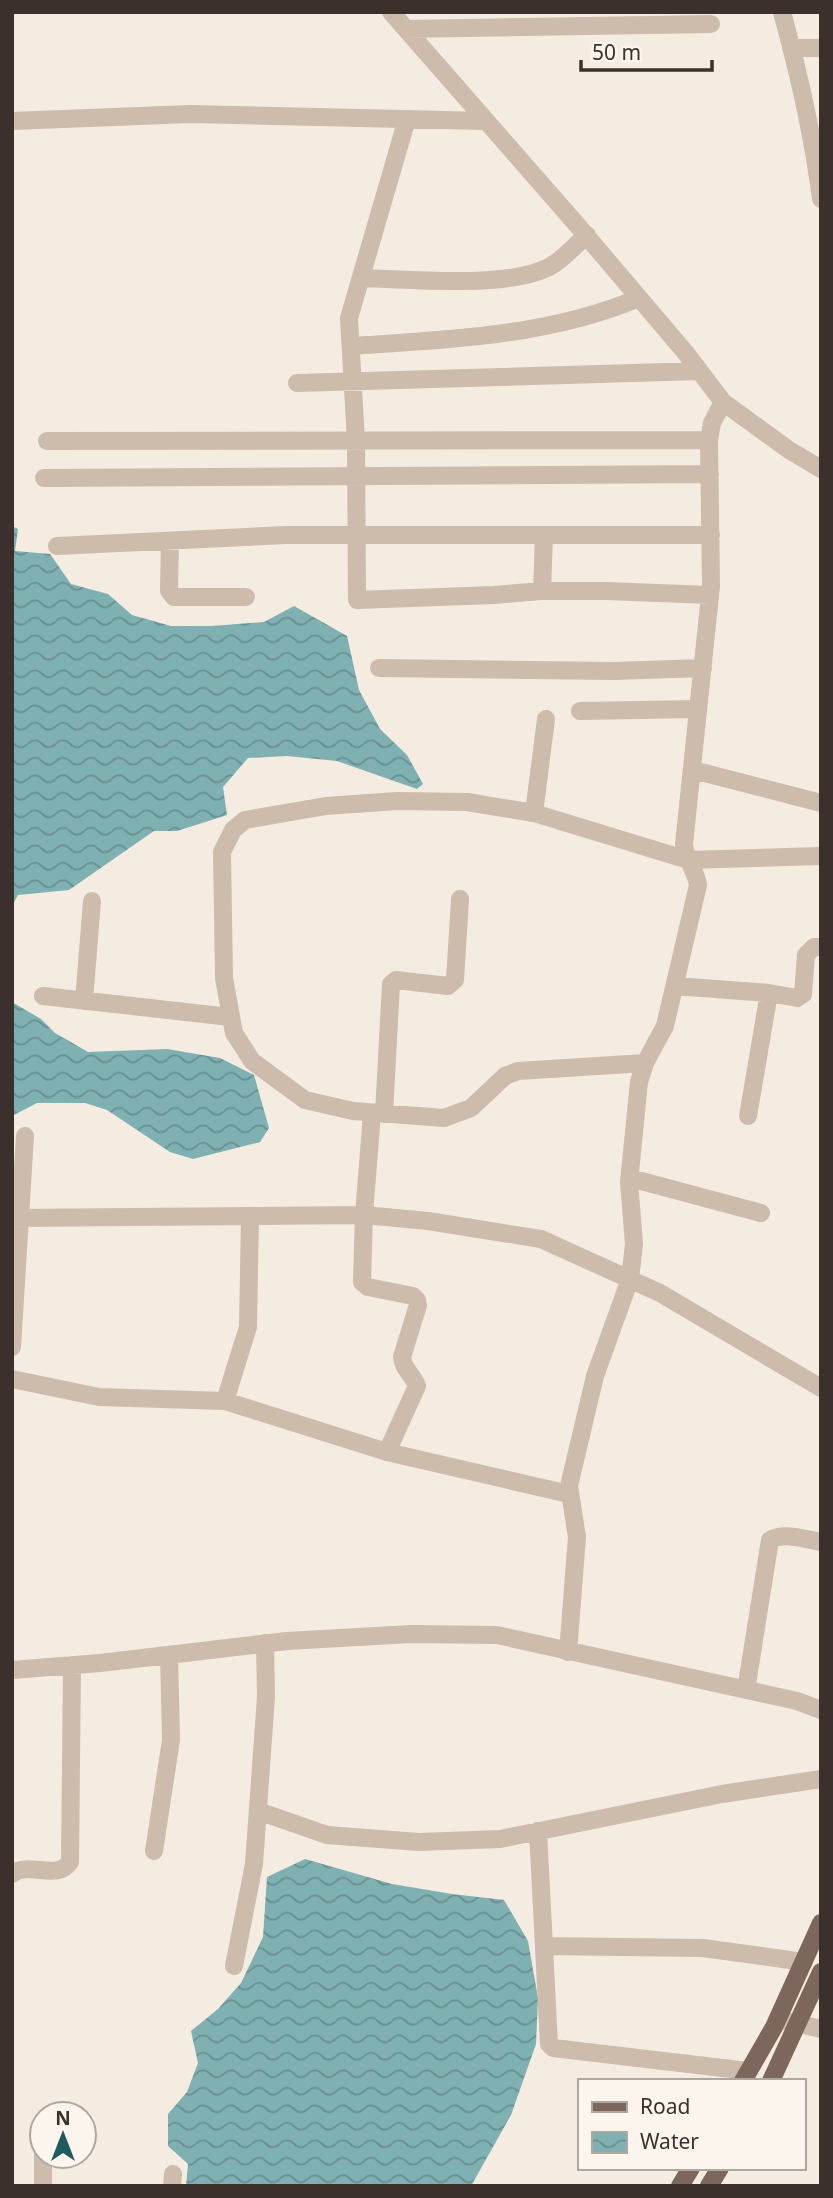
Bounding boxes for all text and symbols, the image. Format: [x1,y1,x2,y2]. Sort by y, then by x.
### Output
scale bar [581,28,712,72]
text: 50 m [592,38,641,66]
legend [578,2079,805,2170]
text: Road [640,2092,690,2120]
north arrow [28,2100,98,2170]
text: N [55,2105,71,2131]
text: Water [640,2127,699,2155]

